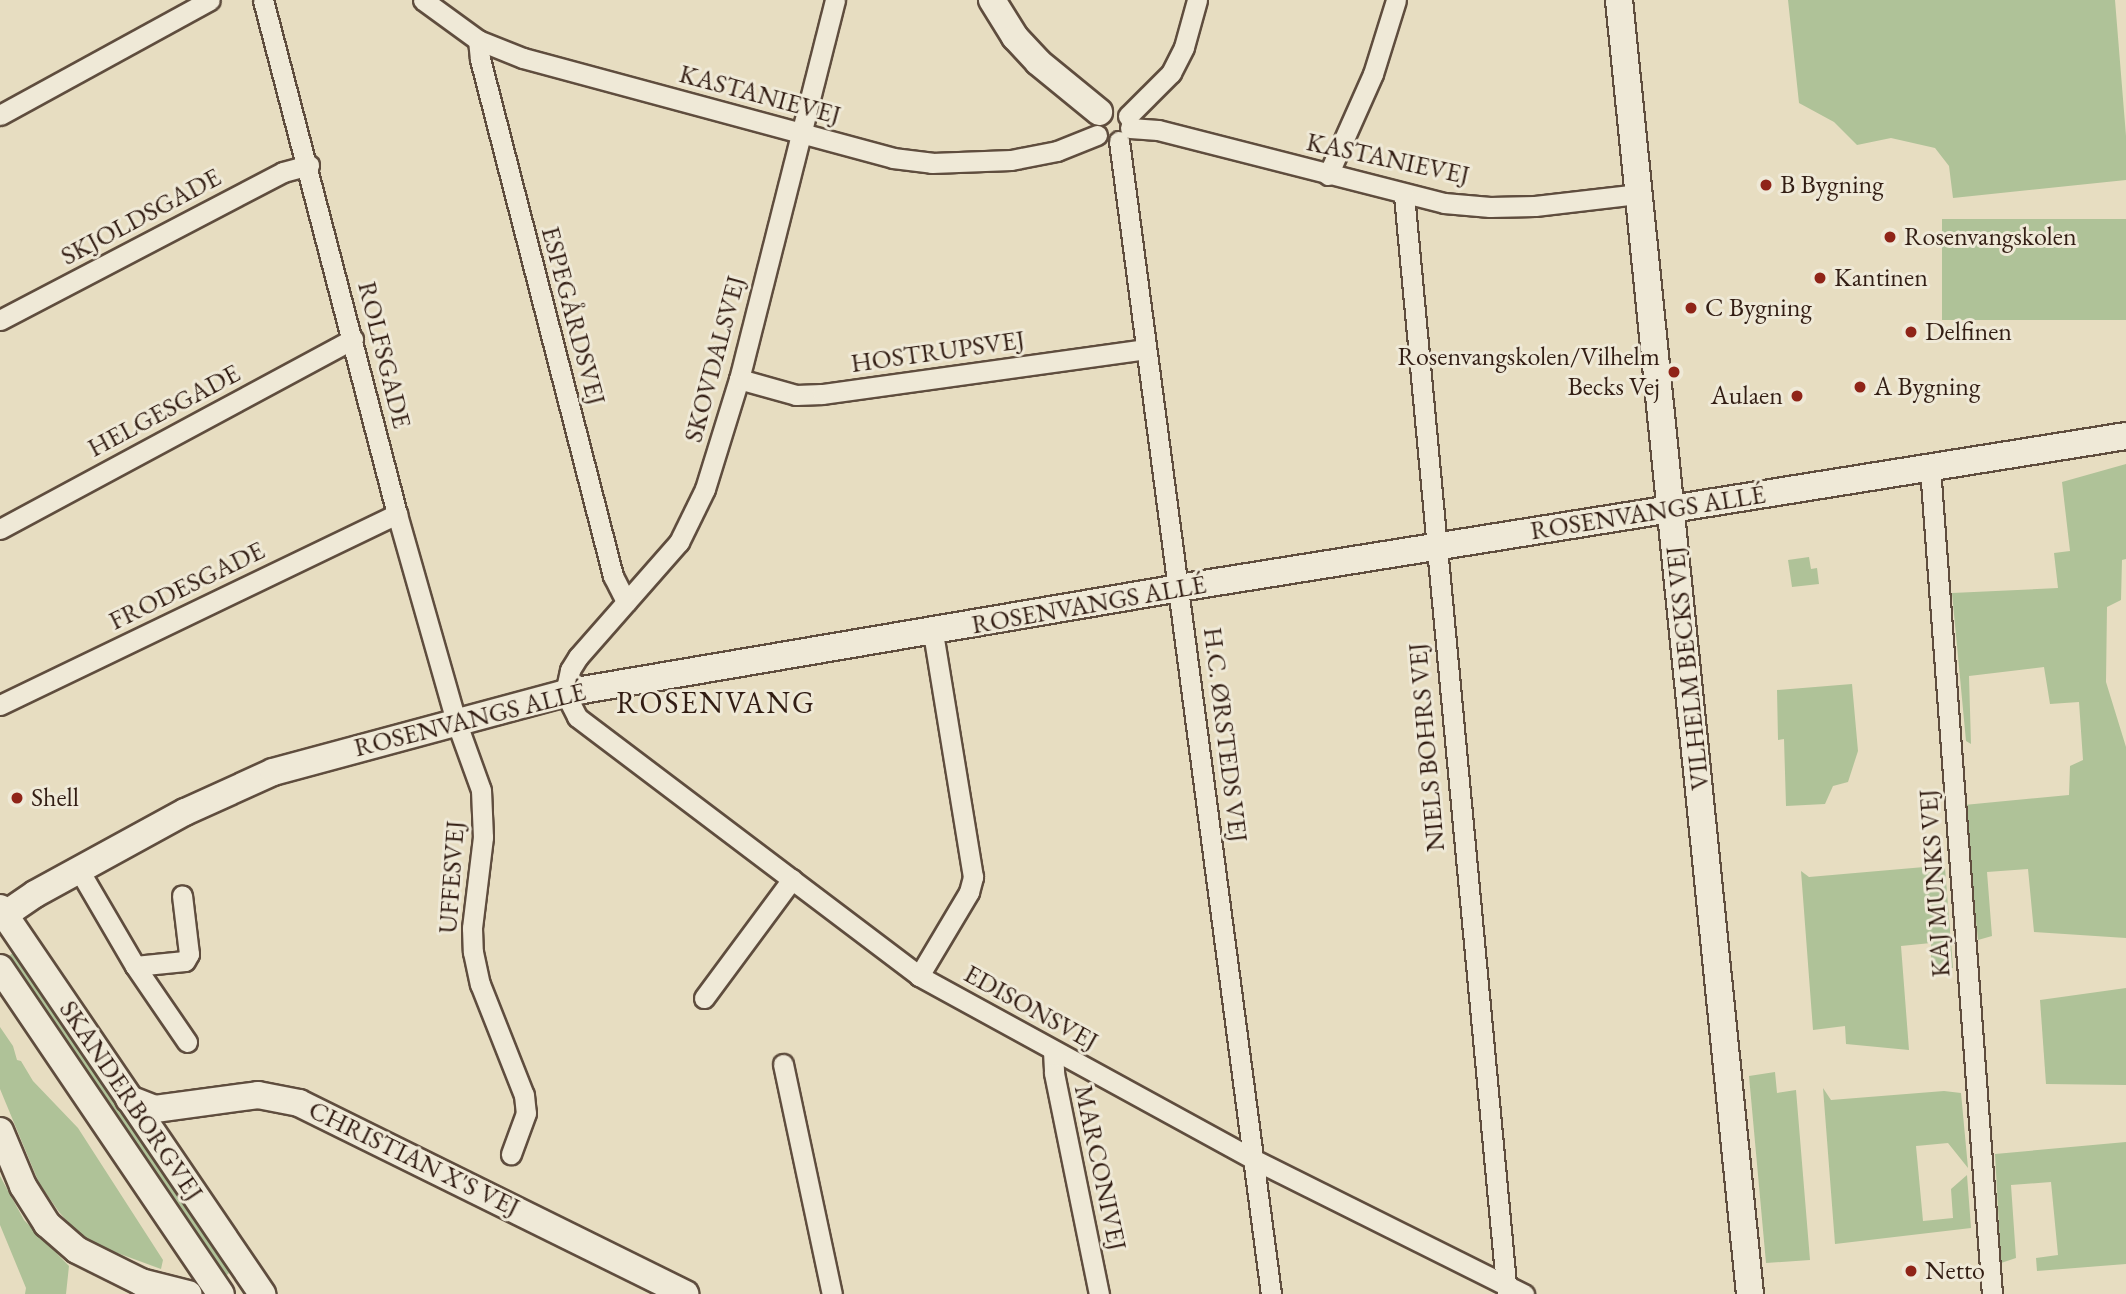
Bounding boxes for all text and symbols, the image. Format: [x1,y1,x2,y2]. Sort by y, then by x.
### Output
street label: KASTANIEVEJ [676,58,844,132]
street label: KASTANIEVEJ [1304,126,1472,192]
street label: SKJOLDSGADE [56,162,226,272]
place label: B Bygning [1780,169,1884,201]
marker: B Bygning [1758,177,1774,193]
place label: Rosenvangskolen [1904,221,2077,253]
street label: ESPEGÅRDSVEJ [534,223,612,409]
marker: Rosenvangskolen [1882,229,1898,245]
place label: Kantinen [1834,262,1928,294]
marker: Kantinen [1812,270,1828,286]
street label: SKOVDALSVEJ [678,272,752,446]
street label: ROLFSGADE [351,278,417,432]
place label: C Bygning [1705,292,1812,324]
marker: C Bygning [1683,300,1699,316]
place label: Delfinen [1925,316,2012,348]
street label: HOSTRUPSVEJ [849,324,1027,380]
marker: Delfinen [1903,324,1919,340]
place label: Rosenvangskolen/Vilhelm Becks Vej [1397,341,1660,402]
street label: HELGESGADE [83,358,245,464]
marker: Rosenvangskolen/Vilhelm Becks Vej [1666,364,1682,380]
place label: A Bygning [1874,371,1980,403]
marker: A Bygning [1852,379,1868,395]
place label: Aulaen [1711,380,1783,412]
marker: Aulaen [1789,388,1805,404]
street label: ROSENVANGS ALLÉ [1528,479,1768,547]
street label: FRODESGADE [104,535,270,637]
street label: VILHELM BECKS VEJ [1660,544,1716,792]
street label: ROSENVANGS ALLÉ [969,569,1209,641]
street label: H.C. ØRSTEDS VEJ [1196,626,1254,844]
street label: NIELS BOHRS VEJ [1402,641,1452,853]
street label: ROSENVANGS ALLÉ [351,676,589,764]
district label: ROSENVANG [617,685,815,721]
place label: Shell [31,782,79,814]
street label: KAJ MUNKS VEJ [1913,788,1957,978]
marker: Shell [9,790,25,806]
street label: UFFESVEJ [432,819,472,935]
street label: EDISONSVEJ [958,958,1104,1058]
street label: SKANDERBORGVEJ [52,995,210,1207]
street label: MARCONIVEJ [1067,1082,1133,1254]
street label: CHRISTIAN X'S VEJ [303,1094,525,1224]
place label: Netto [1925,1255,1985,1287]
marker: Netto [1903,1263,1919,1279]

